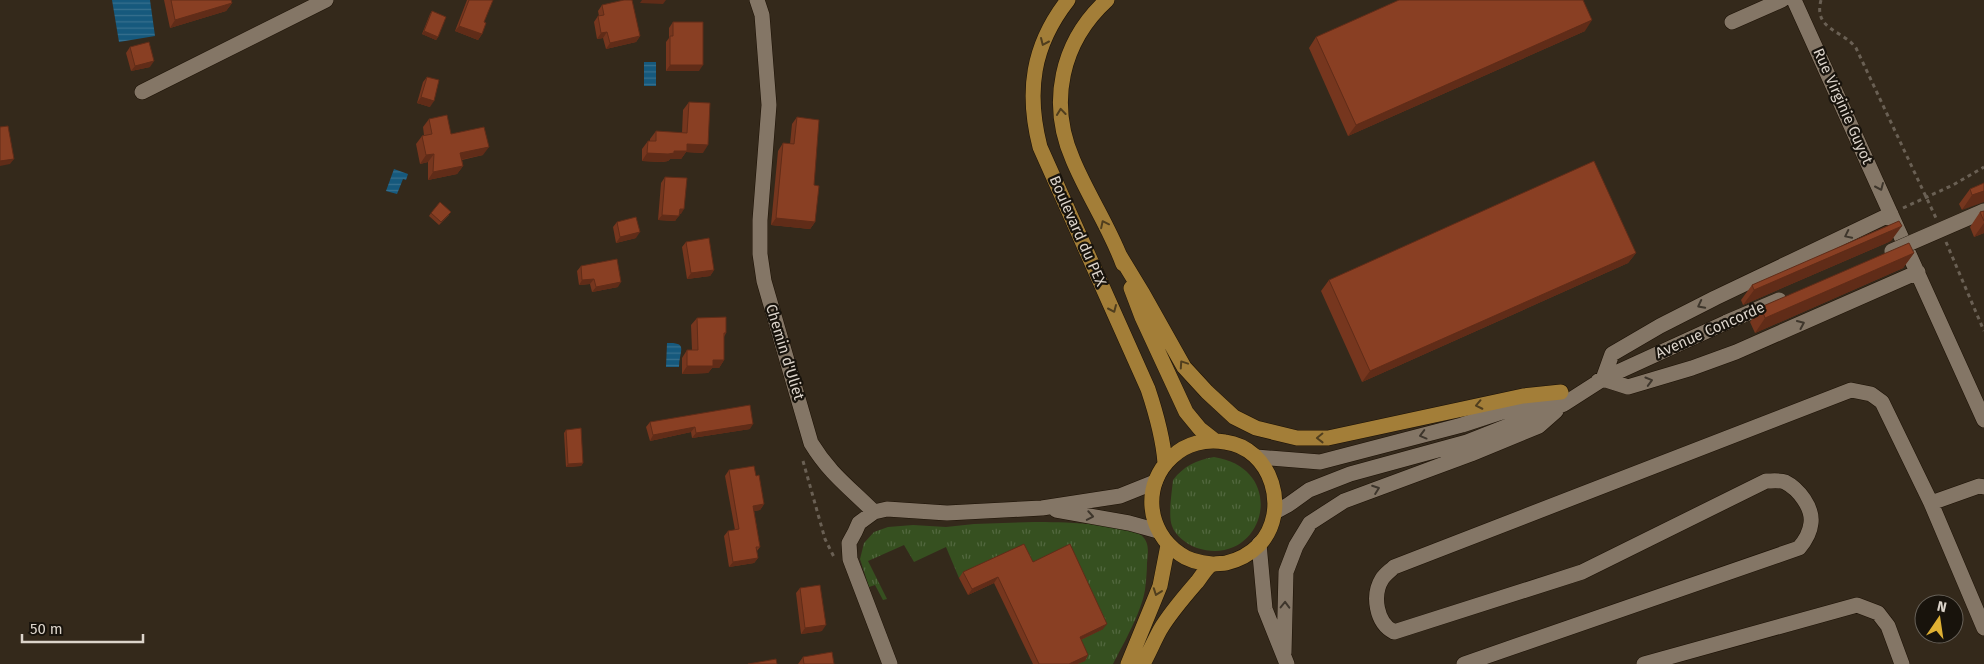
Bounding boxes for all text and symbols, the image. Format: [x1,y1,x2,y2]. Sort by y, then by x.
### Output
one-way arrow [1039,37,1050,46]
street label: Rue Virginie Guyot [1809,45,1877,167]
one-way arrow [1056,108,1067,116]
street label: Boulevard du PEX [1046,173,1111,290]
one-way arrow [1873,182,1883,191]
one-way arrow [1100,220,1110,229]
one-way arrow [1844,228,1853,238]
street label: Avenue Concorde [1653,298,1767,362]
one-way arrow [1697,299,1706,309]
street label: Chemin d'Uliet [762,302,808,403]
one-way arrow [1107,304,1117,313]
one-way arrow [1796,319,1805,330]
one-way arrow [1180,361,1190,370]
one-way arrow [1645,376,1653,386]
one-way arrow [1474,399,1483,410]
one-way arrow [1418,429,1427,440]
one-way arrow [1315,432,1323,443]
one-way arrow [1371,485,1380,495]
one-way arrow [1086,510,1095,520]
one-way arrow [1153,587,1163,596]
north arrow [1914,594,1964,644]
text: N [1935,597,1948,616]
one-way arrow [1280,600,1290,608]
scale bar [22,612,144,644]
text: 50 m [30,620,63,638]

